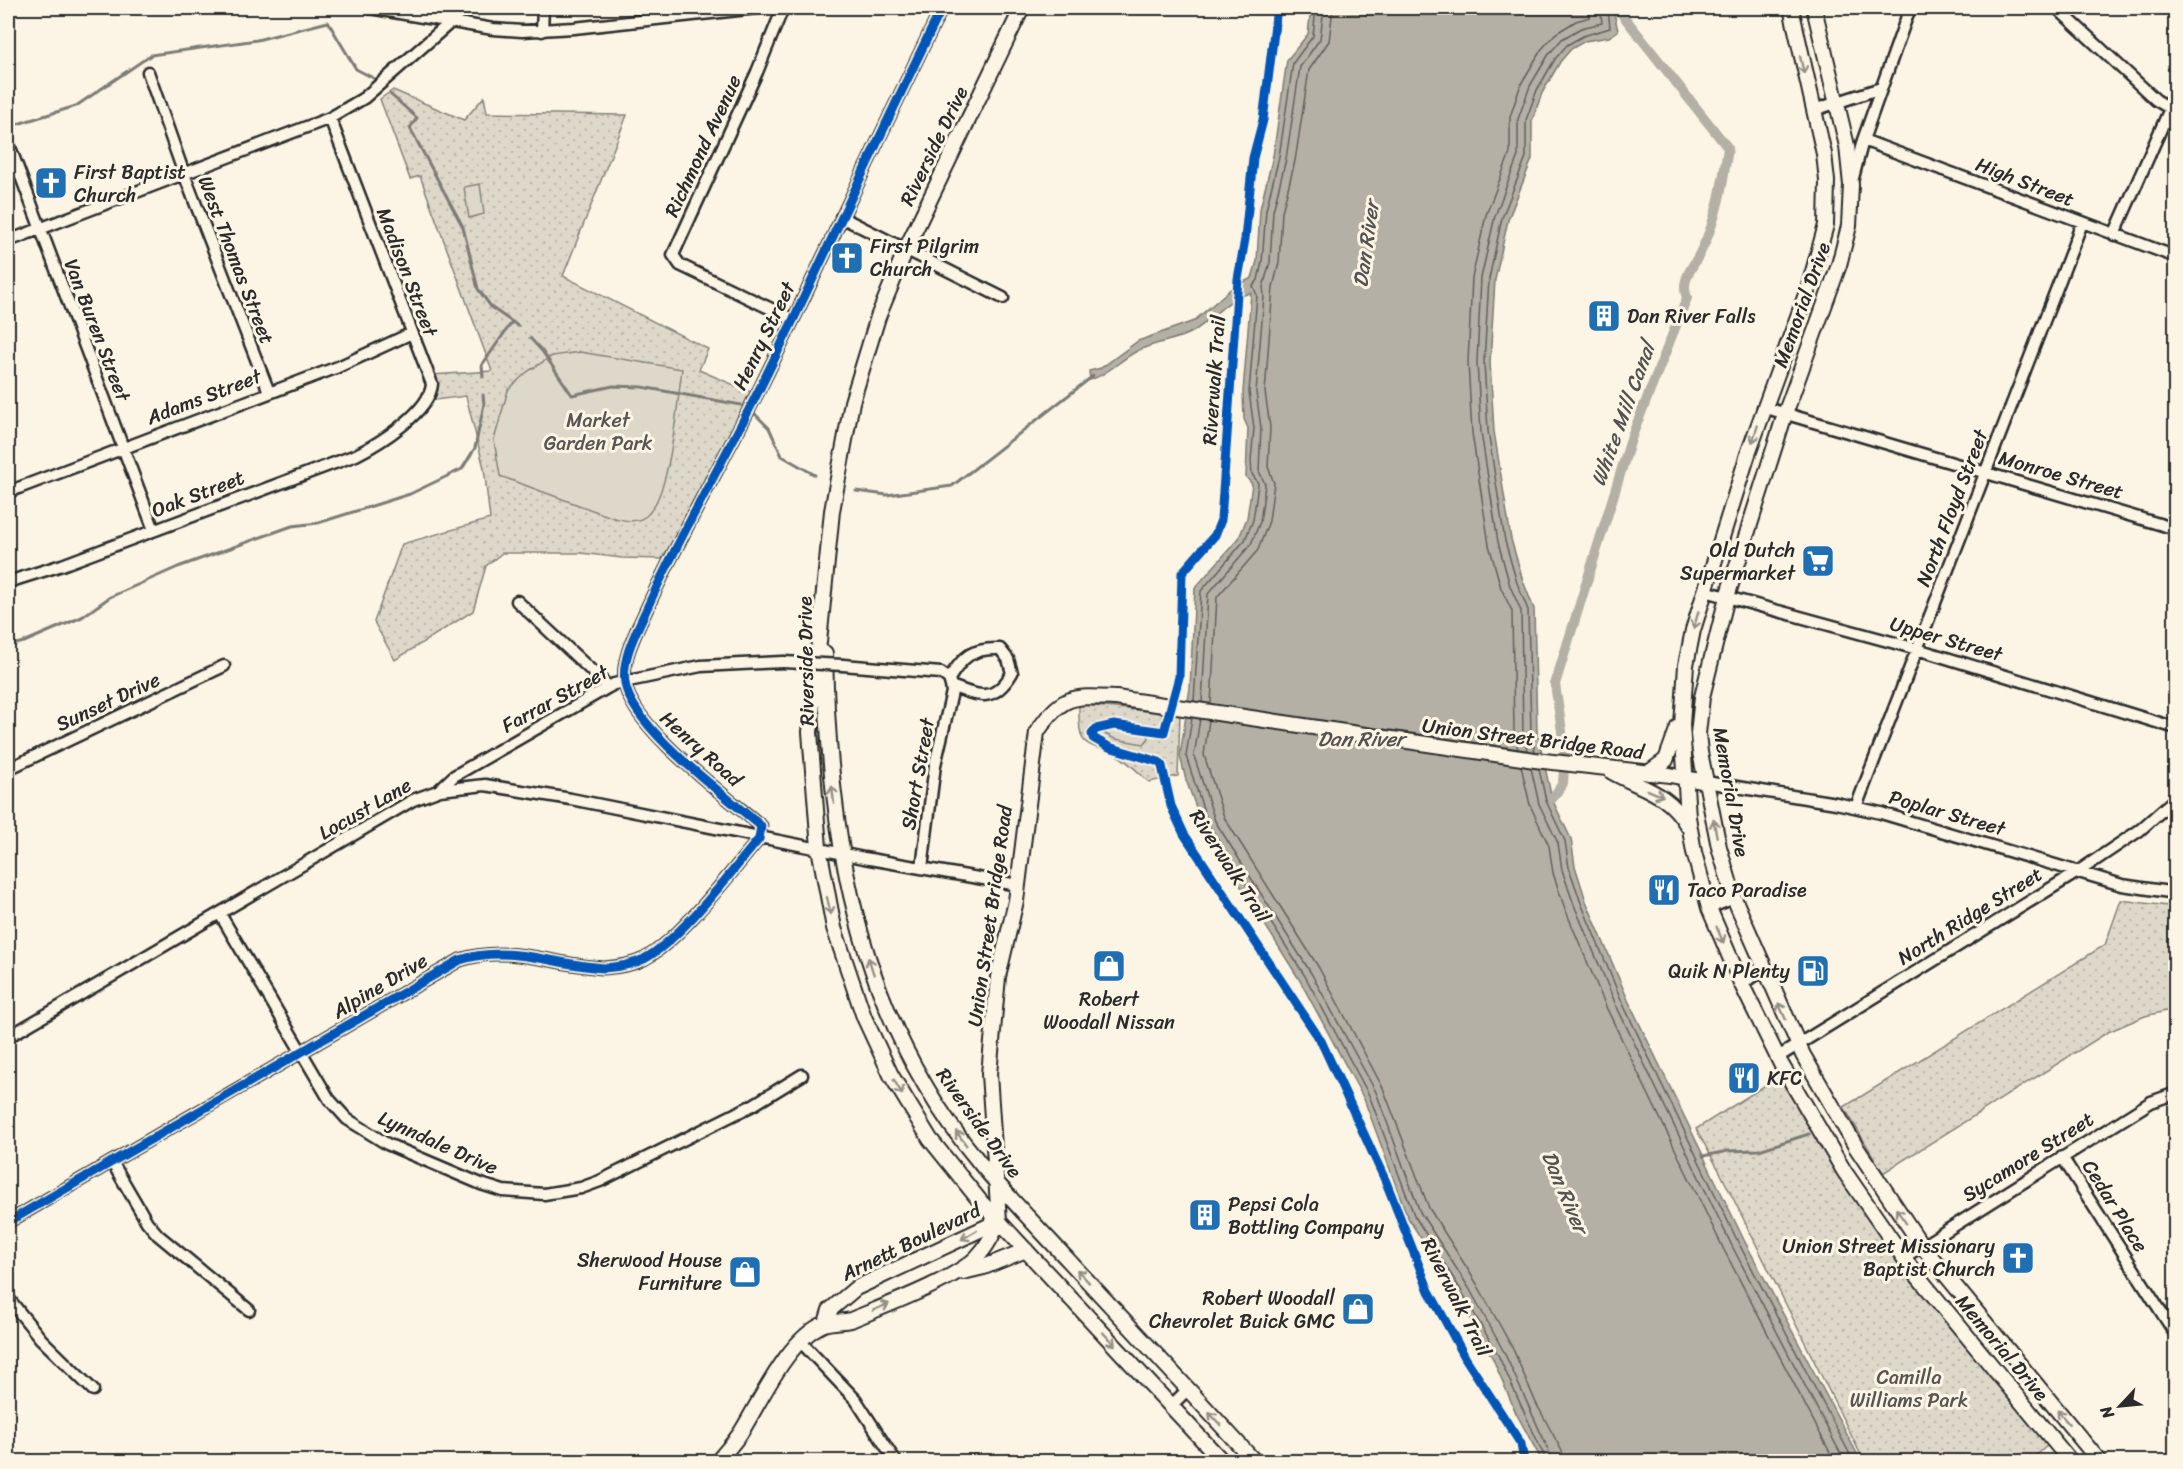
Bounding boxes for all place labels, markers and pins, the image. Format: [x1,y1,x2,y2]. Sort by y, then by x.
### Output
place label: First Baptist Church [74,155,186,213]
church icon: First Baptist Church [33,165,69,201]
place label: First Pilgrim Church [870,229,979,287]
church icon: First Pilgrim Church [829,240,865,276]
building icon: Dan River Falls [1586,298,1622,334]
place label: Dan River Falls [1627,299,1756,334]
place label: Old Dutch Supermarket [1680,533,1796,591]
supermarket icon: Old Dutch Supermarket [1800,543,1836,579]
restaurant icon: Taco Paradise [1646,872,1682,908]
place label: Taco Paradise [1687,873,1807,908]
shop icon: Robert Woodall Nissan [1091,948,1127,984]
fuel station icon: Quik N Plenty [1795,953,1831,989]
place label: Quik N Plenty [1668,954,1791,989]
place label: Robert Woodall Nissan [1043,982,1175,1040]
restaurant icon: KFC [1726,1060,1762,1096]
place label: KFC [1767,1061,1802,1096]
place label: Pepsi Cola Bottling Company [1228,1187,1385,1245]
building icon: Pepsi Cola Bottling Company [1187,1197,1223,1233]
place label: Union Street Missionary Baptist Church [1782,1229,1996,1287]
church icon: Union Street Missionary Baptist Church [2000,1240,2036,1276]
place label: Sherwood House Furniture [577,1243,722,1301]
shop icon: Sherwood House Furniture [727,1254,763,1290]
place label: Robert Woodall Chevrolet Buick GMC [1149,1281,1336,1339]
shop icon: Robert Woodall Chevrolet Buick GMC [1340,1291,1376,1327]

